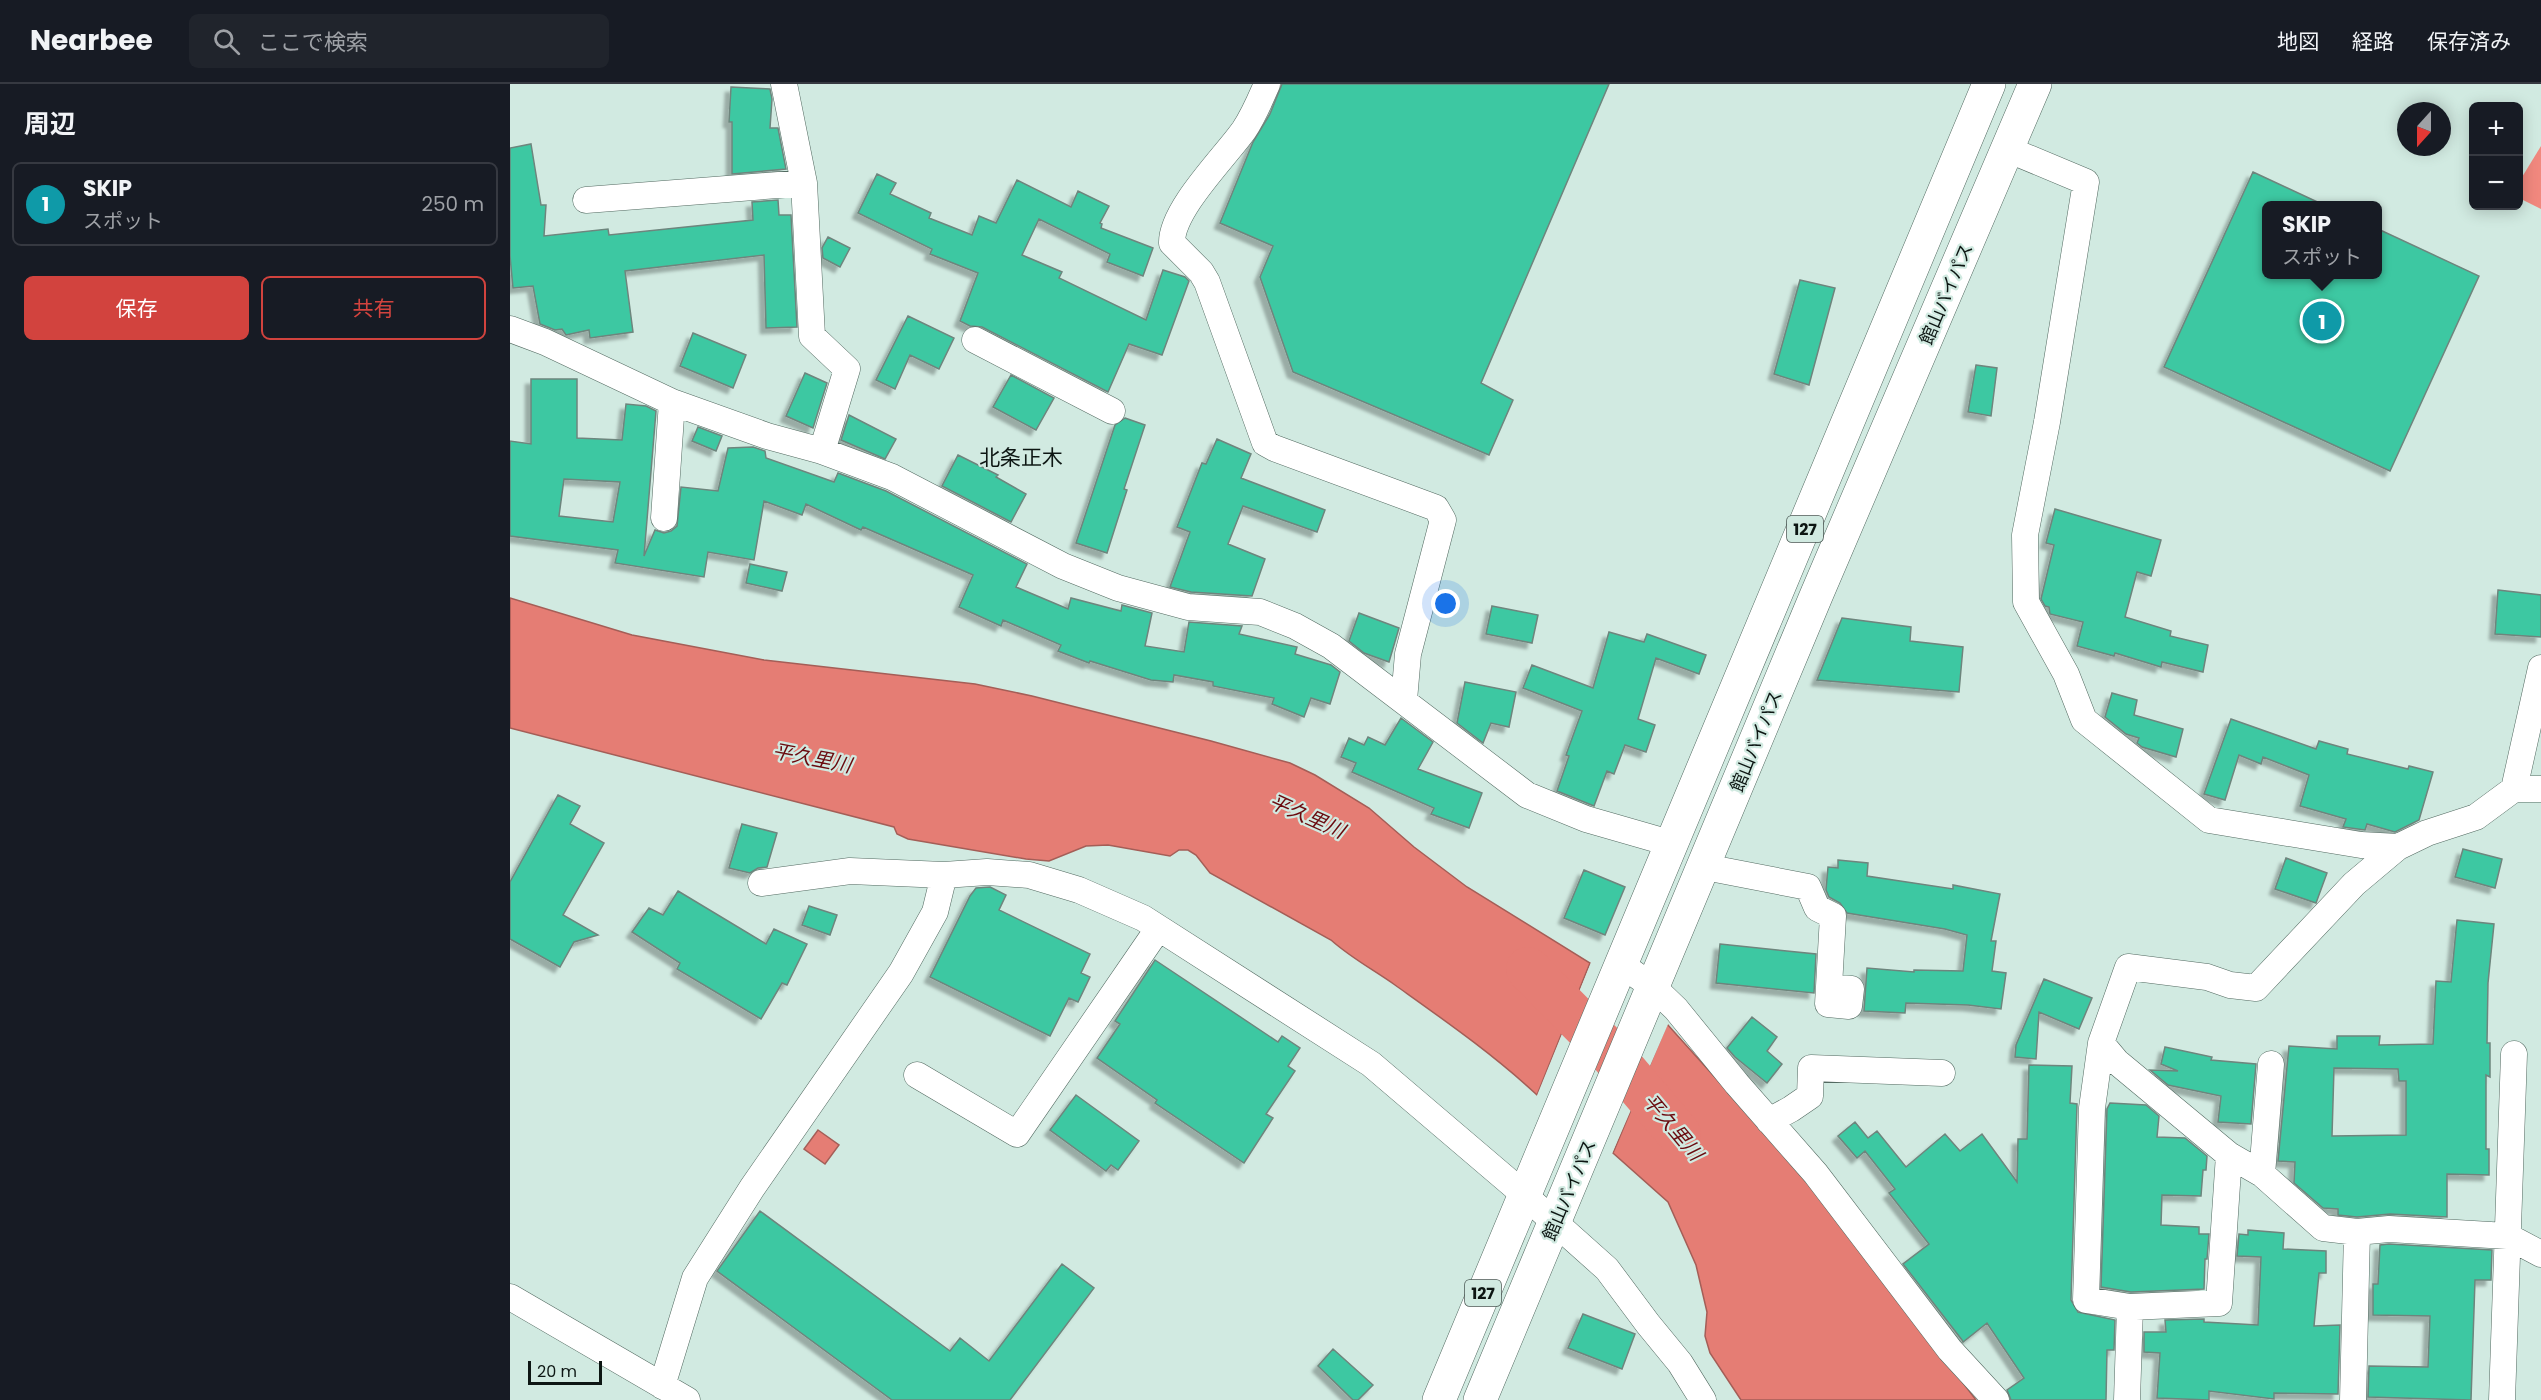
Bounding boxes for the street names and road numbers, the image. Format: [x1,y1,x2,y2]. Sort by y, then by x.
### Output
street label: 館山バイパス [1913,240,1979,348]
road number: 127 [1787,516,1823,542]
street label: 館山バイパス [1724,686,1788,796]
street label: 館山バイパス [1536,1136,1602,1244]
road number: 127 [1465,1280,1501,1306]

